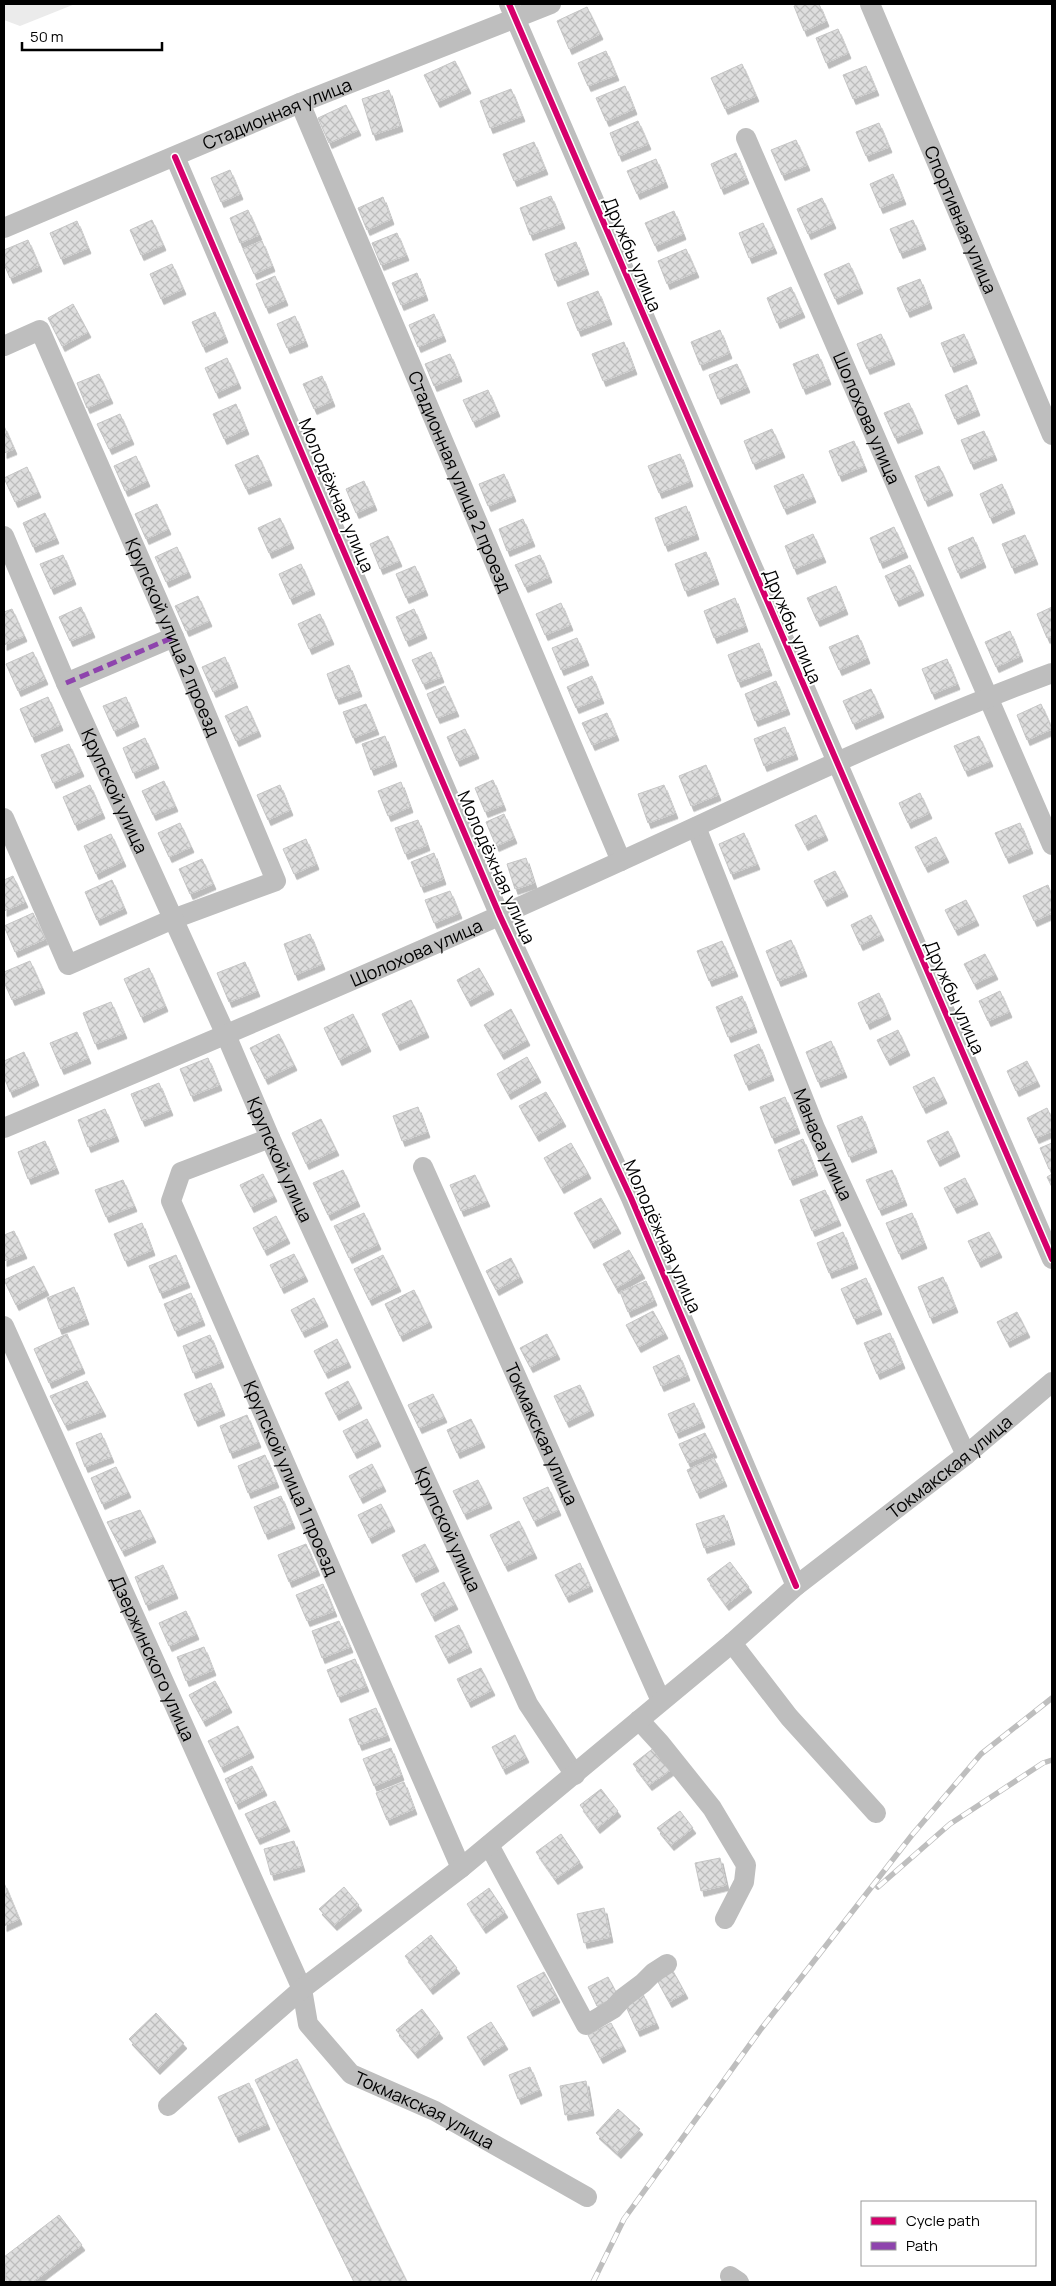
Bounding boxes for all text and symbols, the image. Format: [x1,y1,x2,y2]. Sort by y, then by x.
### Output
scale bar [22,20,162,52]
text: 50 m [30,26,64,47]
street label: Стадионная улица [199,72,355,155]
street label: Спортивная улица [919,142,1003,297]
street label: Дружбы улица [598,193,668,315]
street label: Шолохова улица [828,348,906,488]
street label: Стадионная улица 2 проезд [403,367,518,596]
street label: Молодёжная улица [294,414,380,576]
street label: Крупской улица 2 проезд [120,534,226,740]
street label: Дружбы улица [758,565,828,687]
street label: Крупской улица [76,724,154,857]
street label: Молодёжная улица [452,787,542,947]
street label: Шолохова улица [346,913,486,992]
street label: Дружбы улица [919,936,991,1058]
street label: Манаса улица [788,1085,859,1204]
street label: Крупской улица [242,1093,319,1226]
street label: Молодёжная улица [618,1156,708,1316]
street label: Токмакская улица [500,1359,584,1509]
street label: Крупской улица 1 проезд [238,1377,345,1580]
street label: Токмакская улица [882,1409,1017,1524]
street label: Крупской улица [409,1463,487,1595]
street label: Дзержинского улица [106,1571,201,1745]
street label: Токмакская улица [351,2065,499,2154]
legend [861,2201,1036,2266]
text: Cycle path [906,2210,980,2231]
text: Path [906,2235,938,2256]

